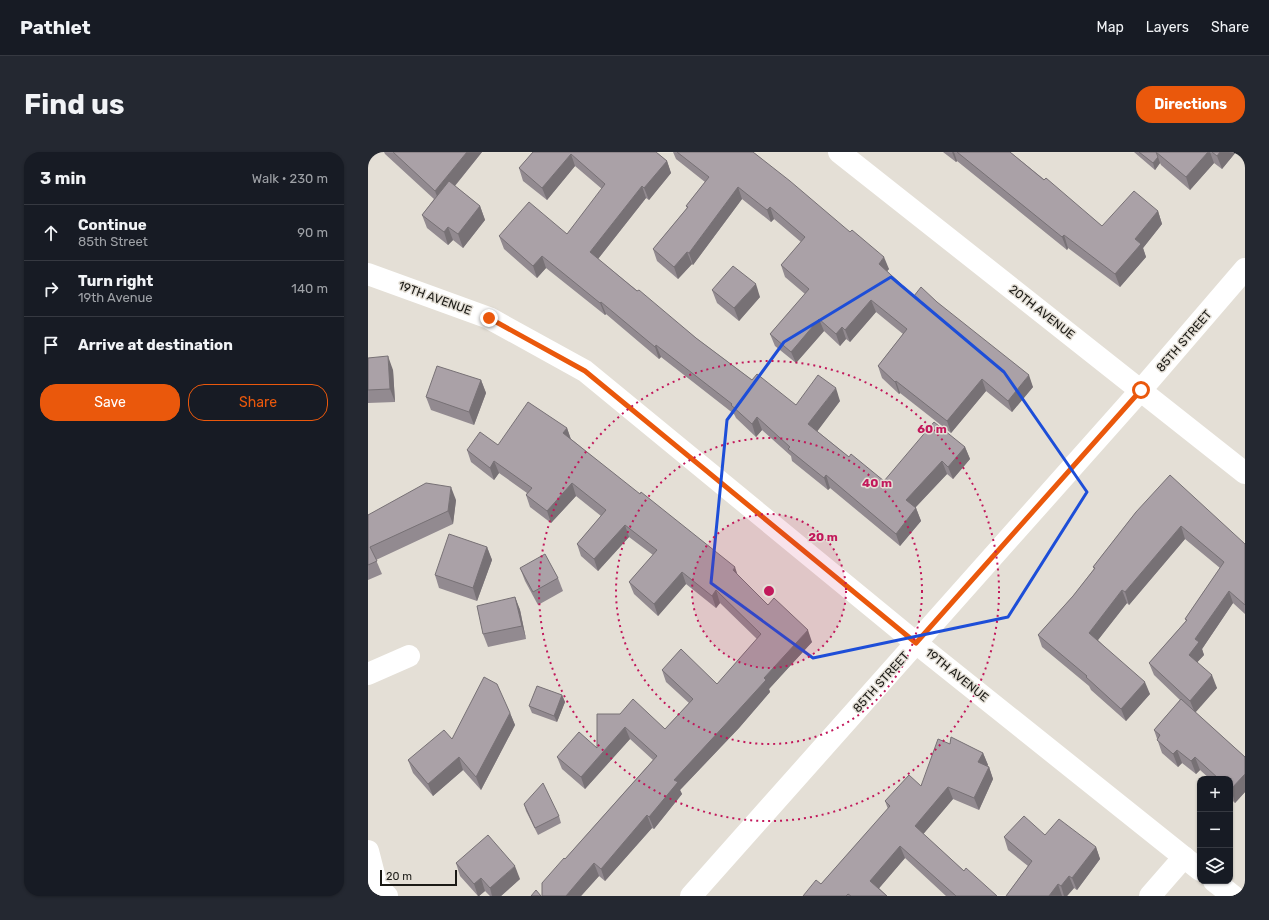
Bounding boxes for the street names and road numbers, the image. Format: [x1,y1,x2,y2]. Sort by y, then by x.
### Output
street label: 19TH AVENUE [396,278,474,318]
street label: 20TH AVENUE [1006,282,1078,342]
street label: 85TH STREET [1153,307,1215,375]
street label: 19TH AVENUE [923,645,991,705]
street label: 85TH STREET [850,649,912,715]

